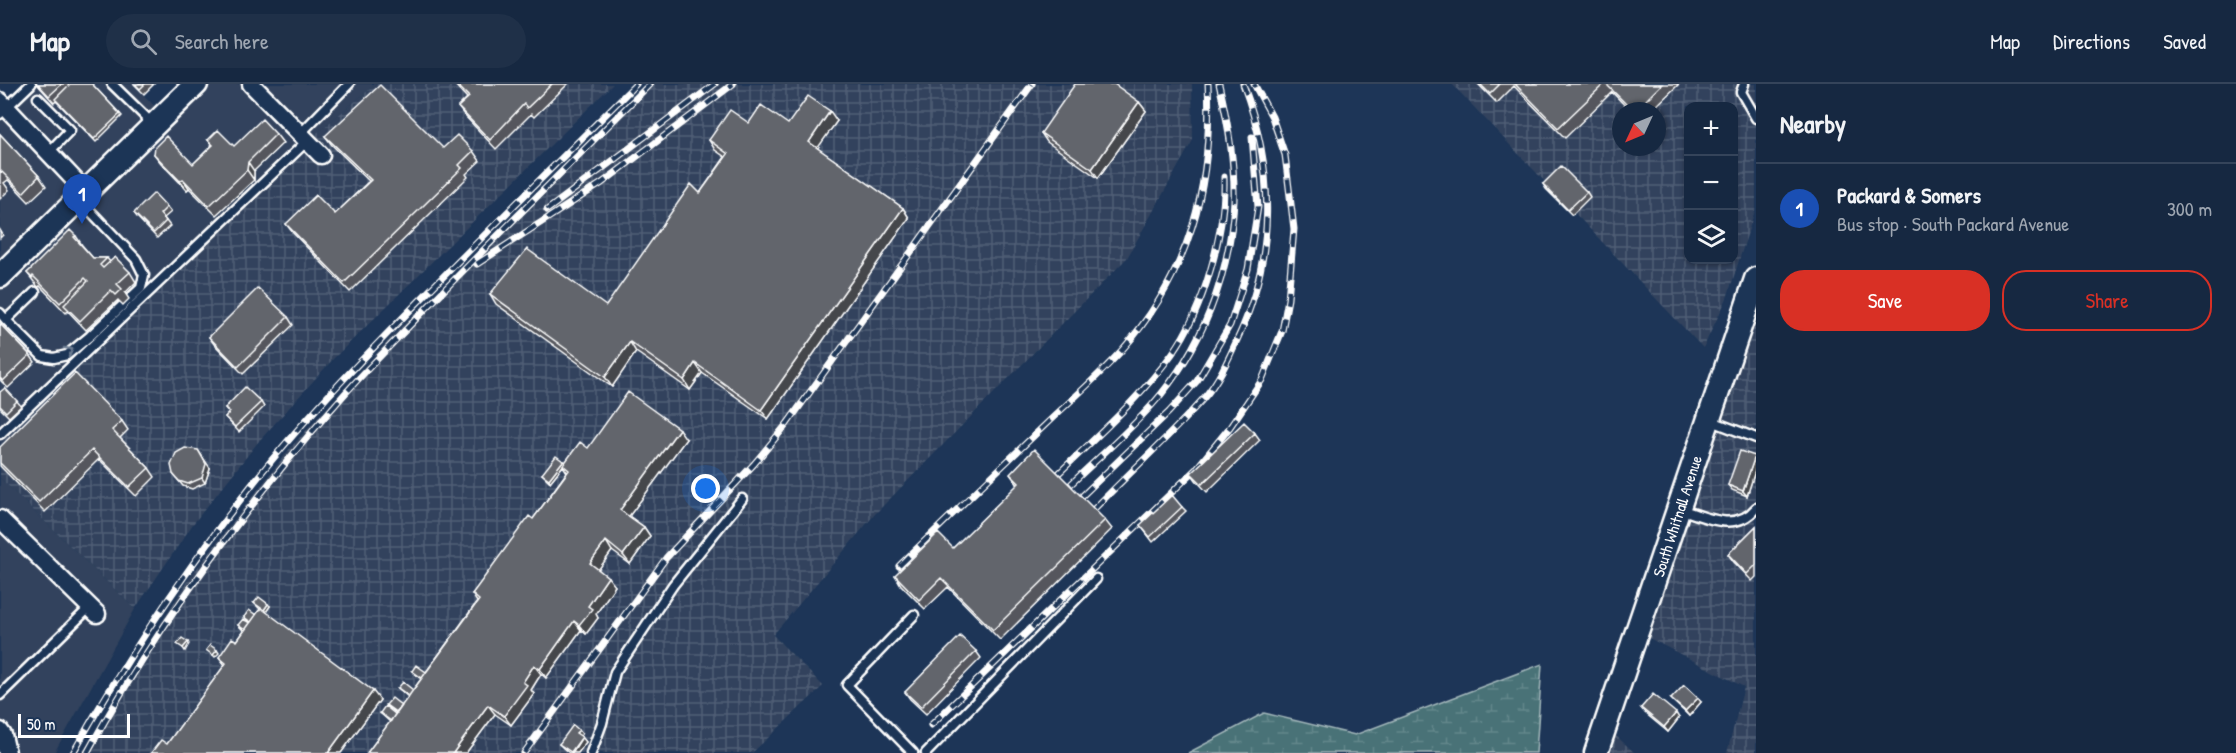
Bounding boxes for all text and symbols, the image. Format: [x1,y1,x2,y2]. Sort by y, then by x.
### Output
search box [106,14,526,68]
text: Map [30,22,70,60]
icon: search [127,25,160,58]
text: Search here [175,26,269,56]
text: Map [1990,27,2020,56]
text: Directions [2053,27,2130,56]
text: Saved [2163,27,2206,56]
north arrow [1612,102,1666,156]
map controls [1684,102,1738,264]
button: + [1684,102,1738,156]
text: Nearby [1780,106,1846,141]
button: − [1684,156,1738,210]
pin: 1 [62,174,101,224]
text: Packard & Somers [1837,180,1981,210]
text: 1 [1796,195,1803,222]
text: 300 m [2167,195,2212,222]
button: layers [1684,210,1738,264]
text: Bus stop · South Packard Avenue [1837,210,2069,237]
button: Save [1780,270,1990,331]
button: Share [2002,270,2212,331]
one-way arrow [63,347,74,359]
street label: South Whitnall Avenue [1647,452,1707,580]
your location [691,474,720,503]
scale bar [18,711,130,738]
text: 50 m [27,713,56,735]

